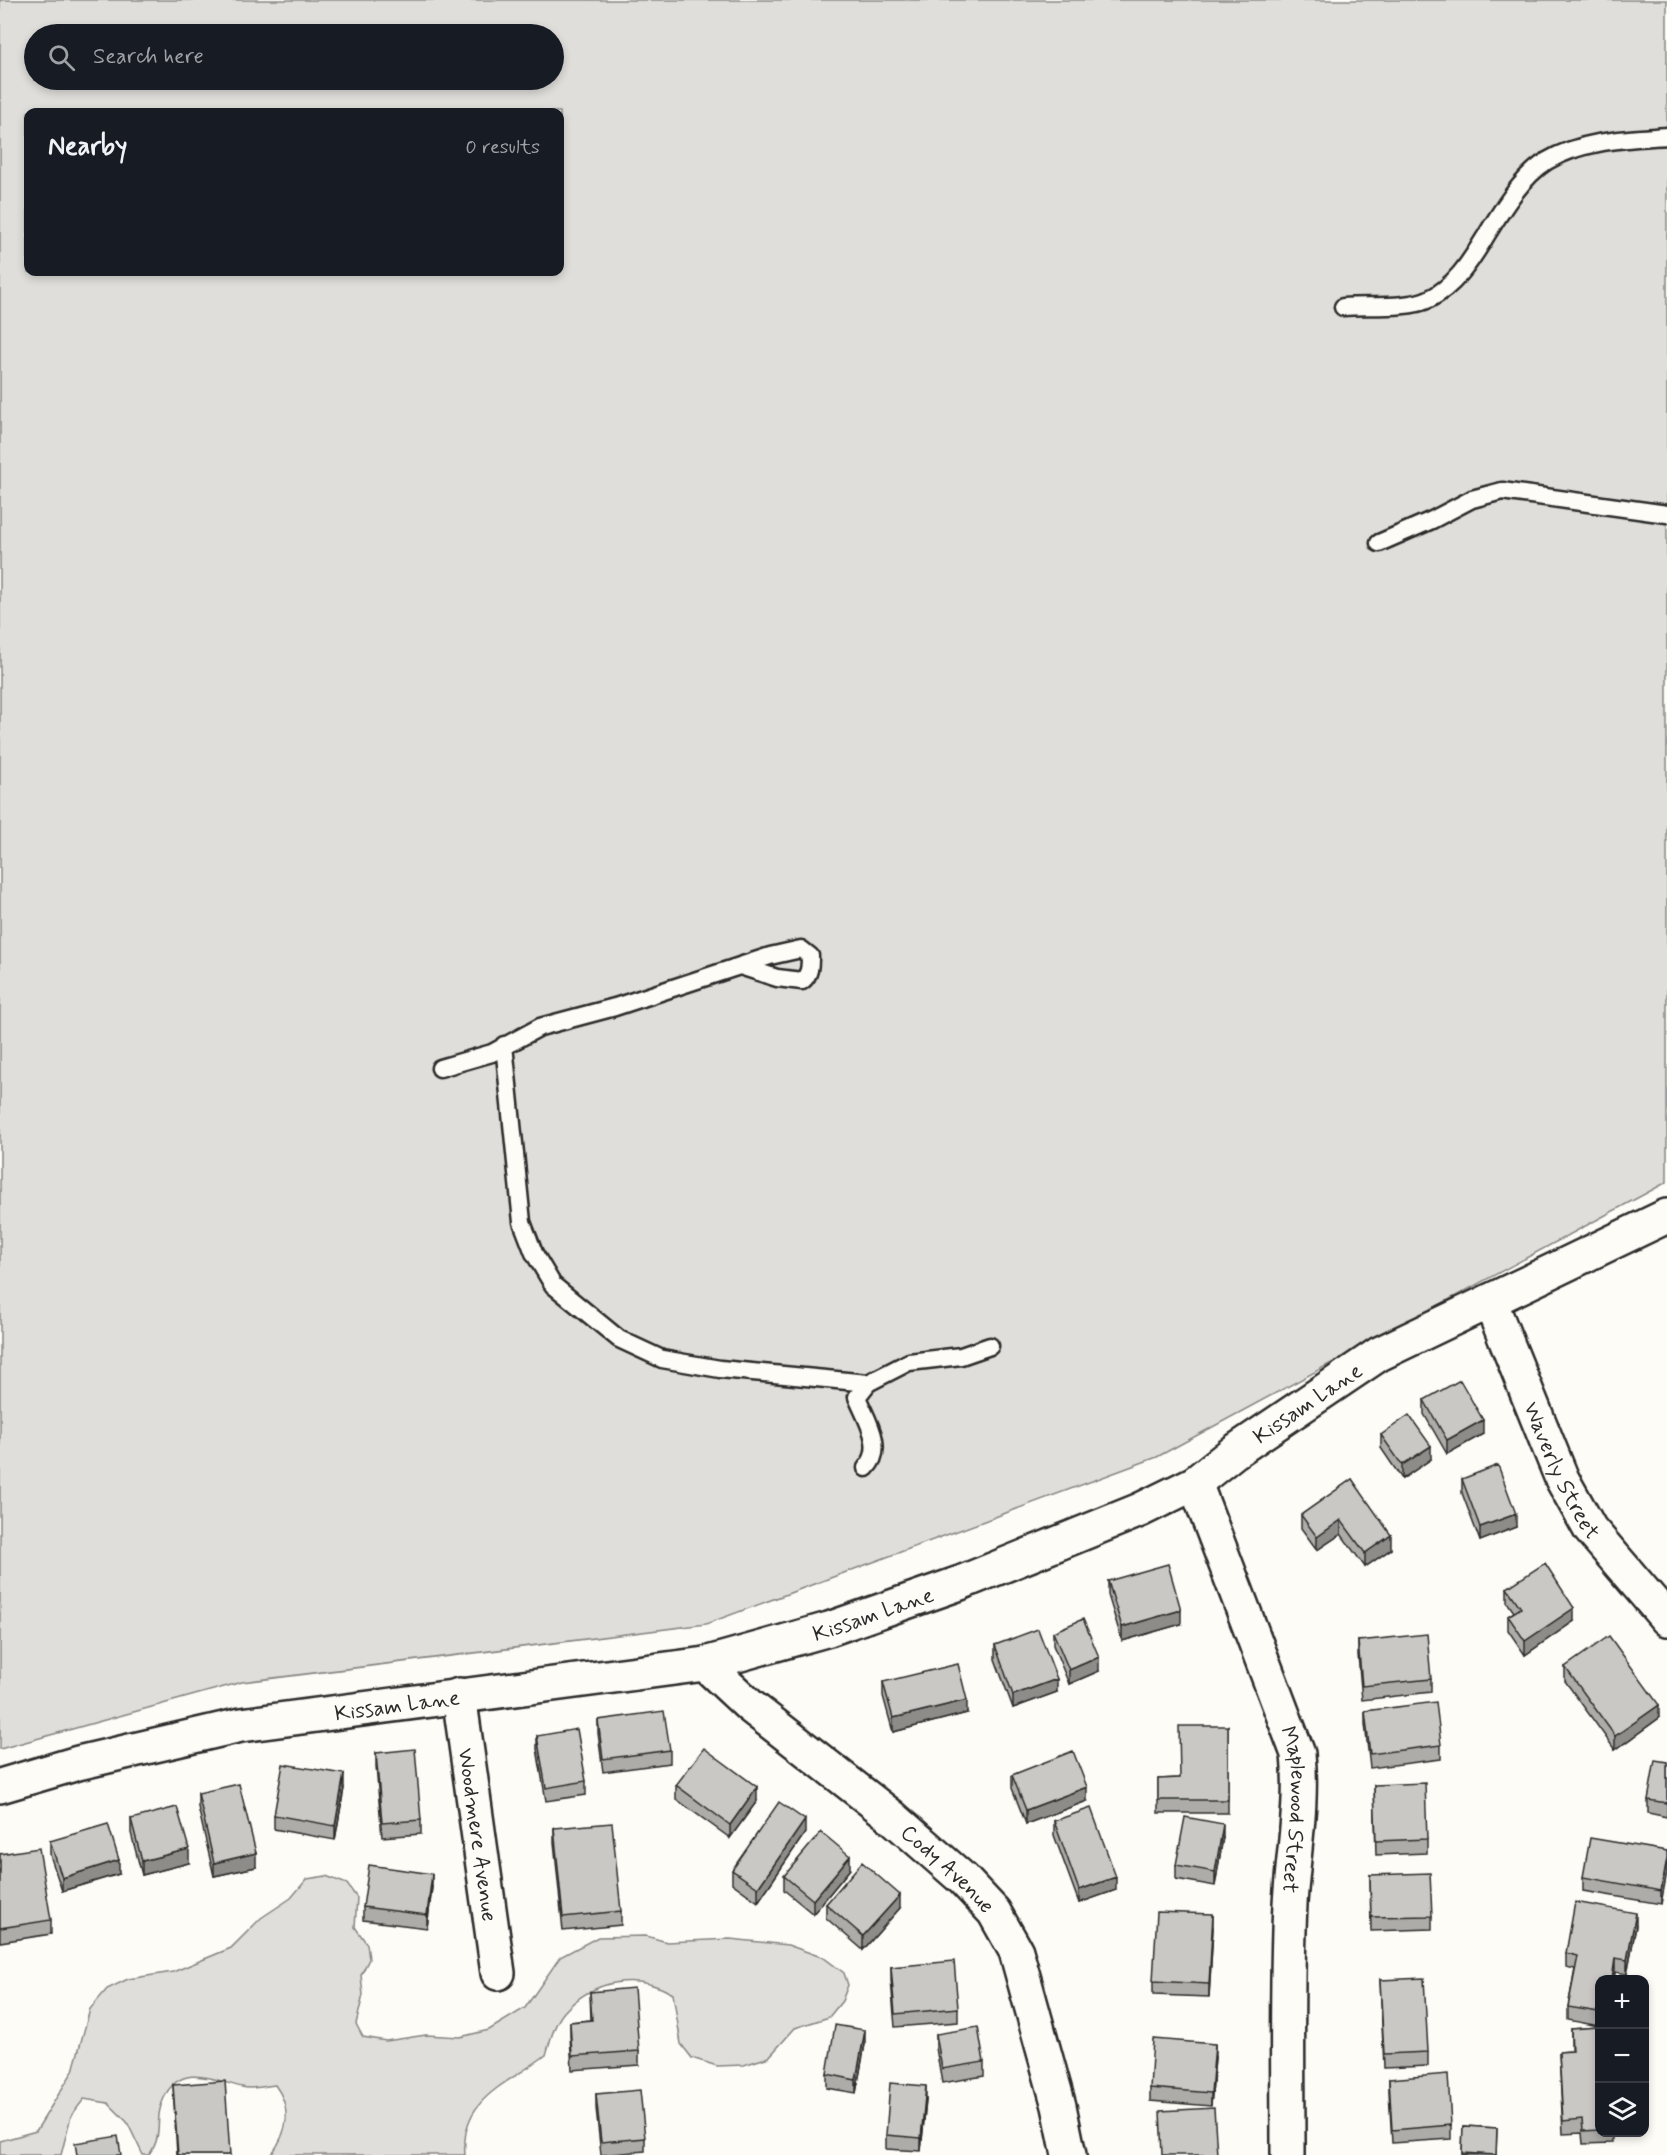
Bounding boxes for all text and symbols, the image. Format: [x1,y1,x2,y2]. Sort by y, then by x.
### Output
search box [24,24,564,90]
icon: search [45,41,78,74]
text: Search here [93,43,204,71]
text: Nearby [48,130,127,164]
text: 0 results [466,134,540,161]
street label: Kissam Lane [1248,1357,1368,1451]
street label: Waverly Street [1516,1398,1605,1546]
street label: Kissam Lane [810,1581,938,1649]
street label: Kissam Lane [333,1684,462,1729]
street label: Maplewood Street [1273,1722,1311,1894]
street label: Woodmere Avenue [451,1746,503,1923]
street label: Cody Avenue [894,1819,1000,1920]
map controls [1595,1975,1649,2137]
button: + [1595,1975,1649,2029]
button: − [1595,2029,1649,2083]
button: layers [1595,2083,1649,2137]

